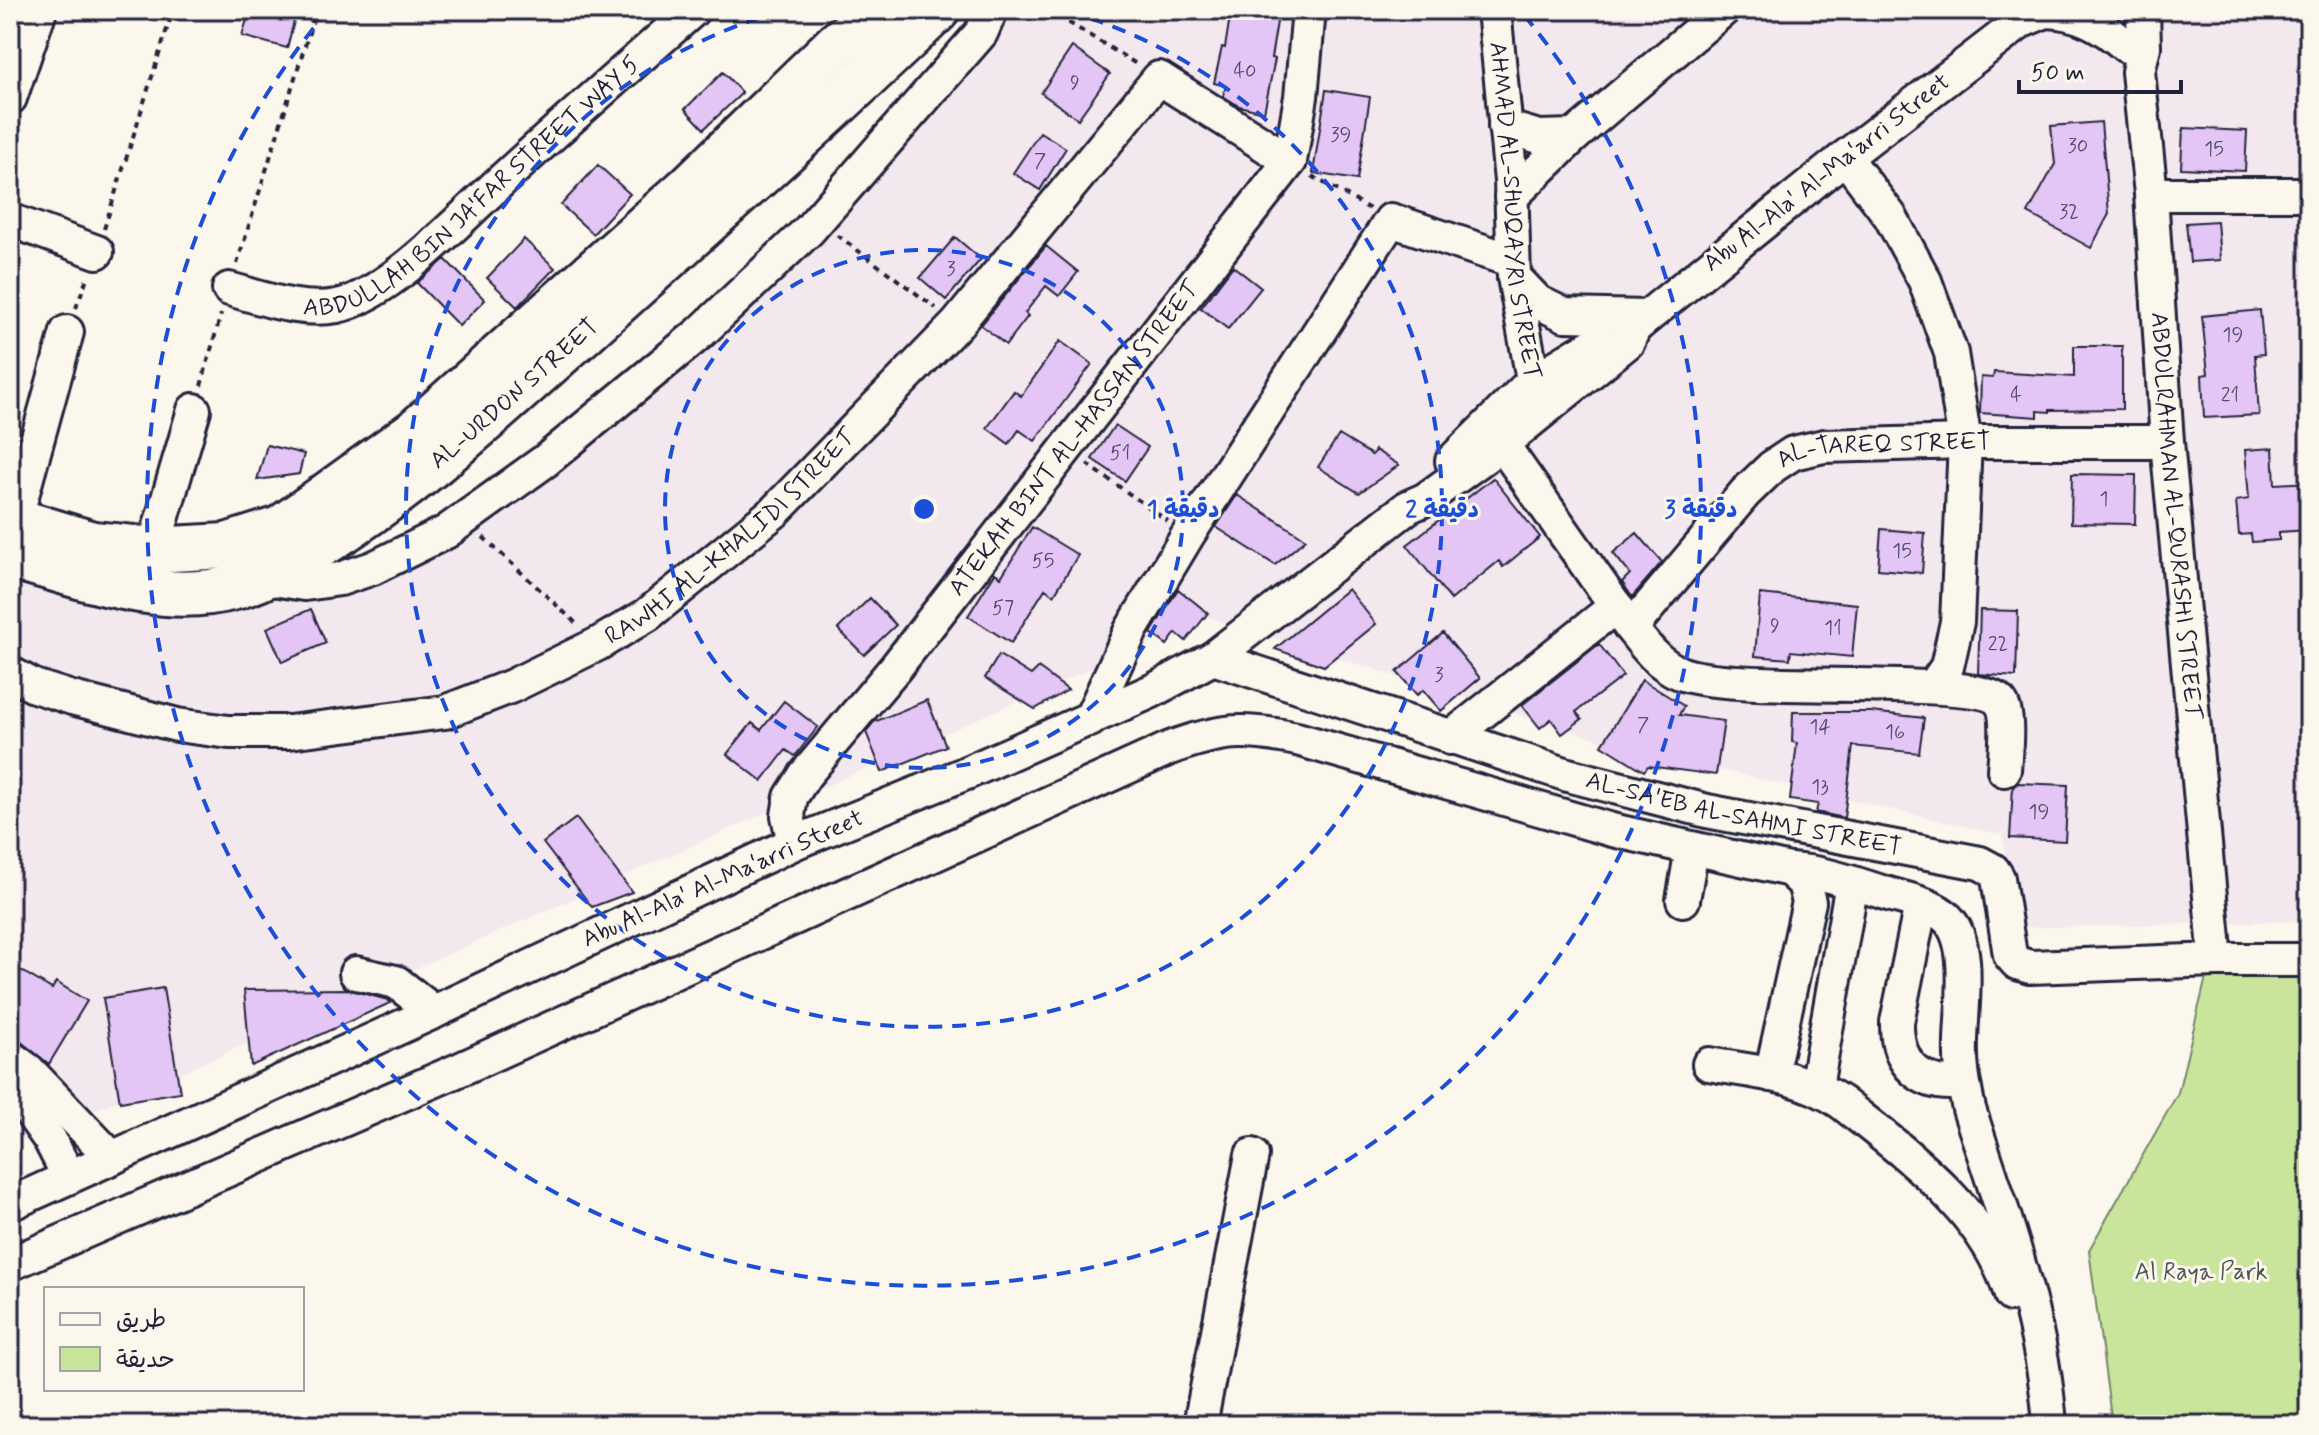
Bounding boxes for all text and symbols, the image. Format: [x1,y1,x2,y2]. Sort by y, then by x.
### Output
street label: AHMAD AL-SHUQAYRI STREET [1482,40,1548,382]
scale bar [2019,44,2181,94]
street label: ABDULLAH BIN JA'FAR STREET WAY 5 [302,49,646,324]
house number: 40 [1233,58,1257,85]
text: 50 m [2031,58,2085,89]
street label: Abu Al-Ala' Al-Maʻarri Street [1697,67,1957,279]
house number: 9 [1070,70,1080,97]
house number: 39 [1331,122,1351,149]
house number: 30 [2068,133,2088,160]
house number: 15 [2204,136,2224,163]
house number: 7 [1034,148,1046,175]
house number: 32 [2059,199,2079,226]
house number: 3 [946,256,956,283]
street label: ATEKAH BINT AL-HASSAN STREET [942,274,1207,602]
street label: AL-URDON STREET [423,311,605,476]
street label: ABDULRAHMAN AL-QURASHI STREET [2143,311,2209,721]
house number: 19 [2223,322,2243,349]
house number: 4 [2010,382,2022,409]
house number: 21 [2221,382,2239,409]
street label: RAWHI AL-KHALIDI STREET [599,421,863,652]
street label: AL-TAREQ STREET [1770,427,1990,475]
house number: 51 [1110,440,1130,467]
house number: 1 [2100,486,2108,513]
centre of rings [910,495,938,523]
text: 1 دقيقة [1147,495,1219,526]
text: 2 دقيقة [1405,495,1479,526]
text: 3 دقيقة [1665,495,1737,526]
house number: 15 [1892,538,1912,565]
house number: 55 [1032,548,1054,575]
house number: 57 [992,595,1014,622]
house number: 9 [1770,613,1780,640]
house number: 11 [1824,615,1842,642]
house number: 22 [1988,631,2008,658]
house number: 3 [1434,662,1444,689]
house number: 7 [1637,712,1649,739]
house number: 14 [1809,714,1831,741]
house number: 16 [1885,719,1905,746]
street label: AL-SA'EB AL-SAHMI STREET [1583,765,1904,863]
house number: 13 [1811,774,1829,801]
house number: 19 [2029,799,2049,826]
street label: Abu Al-Ala' Al-Maʻarri Street [577,803,869,955]
park label: Al Raya Park [2134,1257,2268,1288]
legend [44,1287,304,1391]
text: طريق [116,1305,166,1336]
text: حديقة [116,1345,175,1376]

